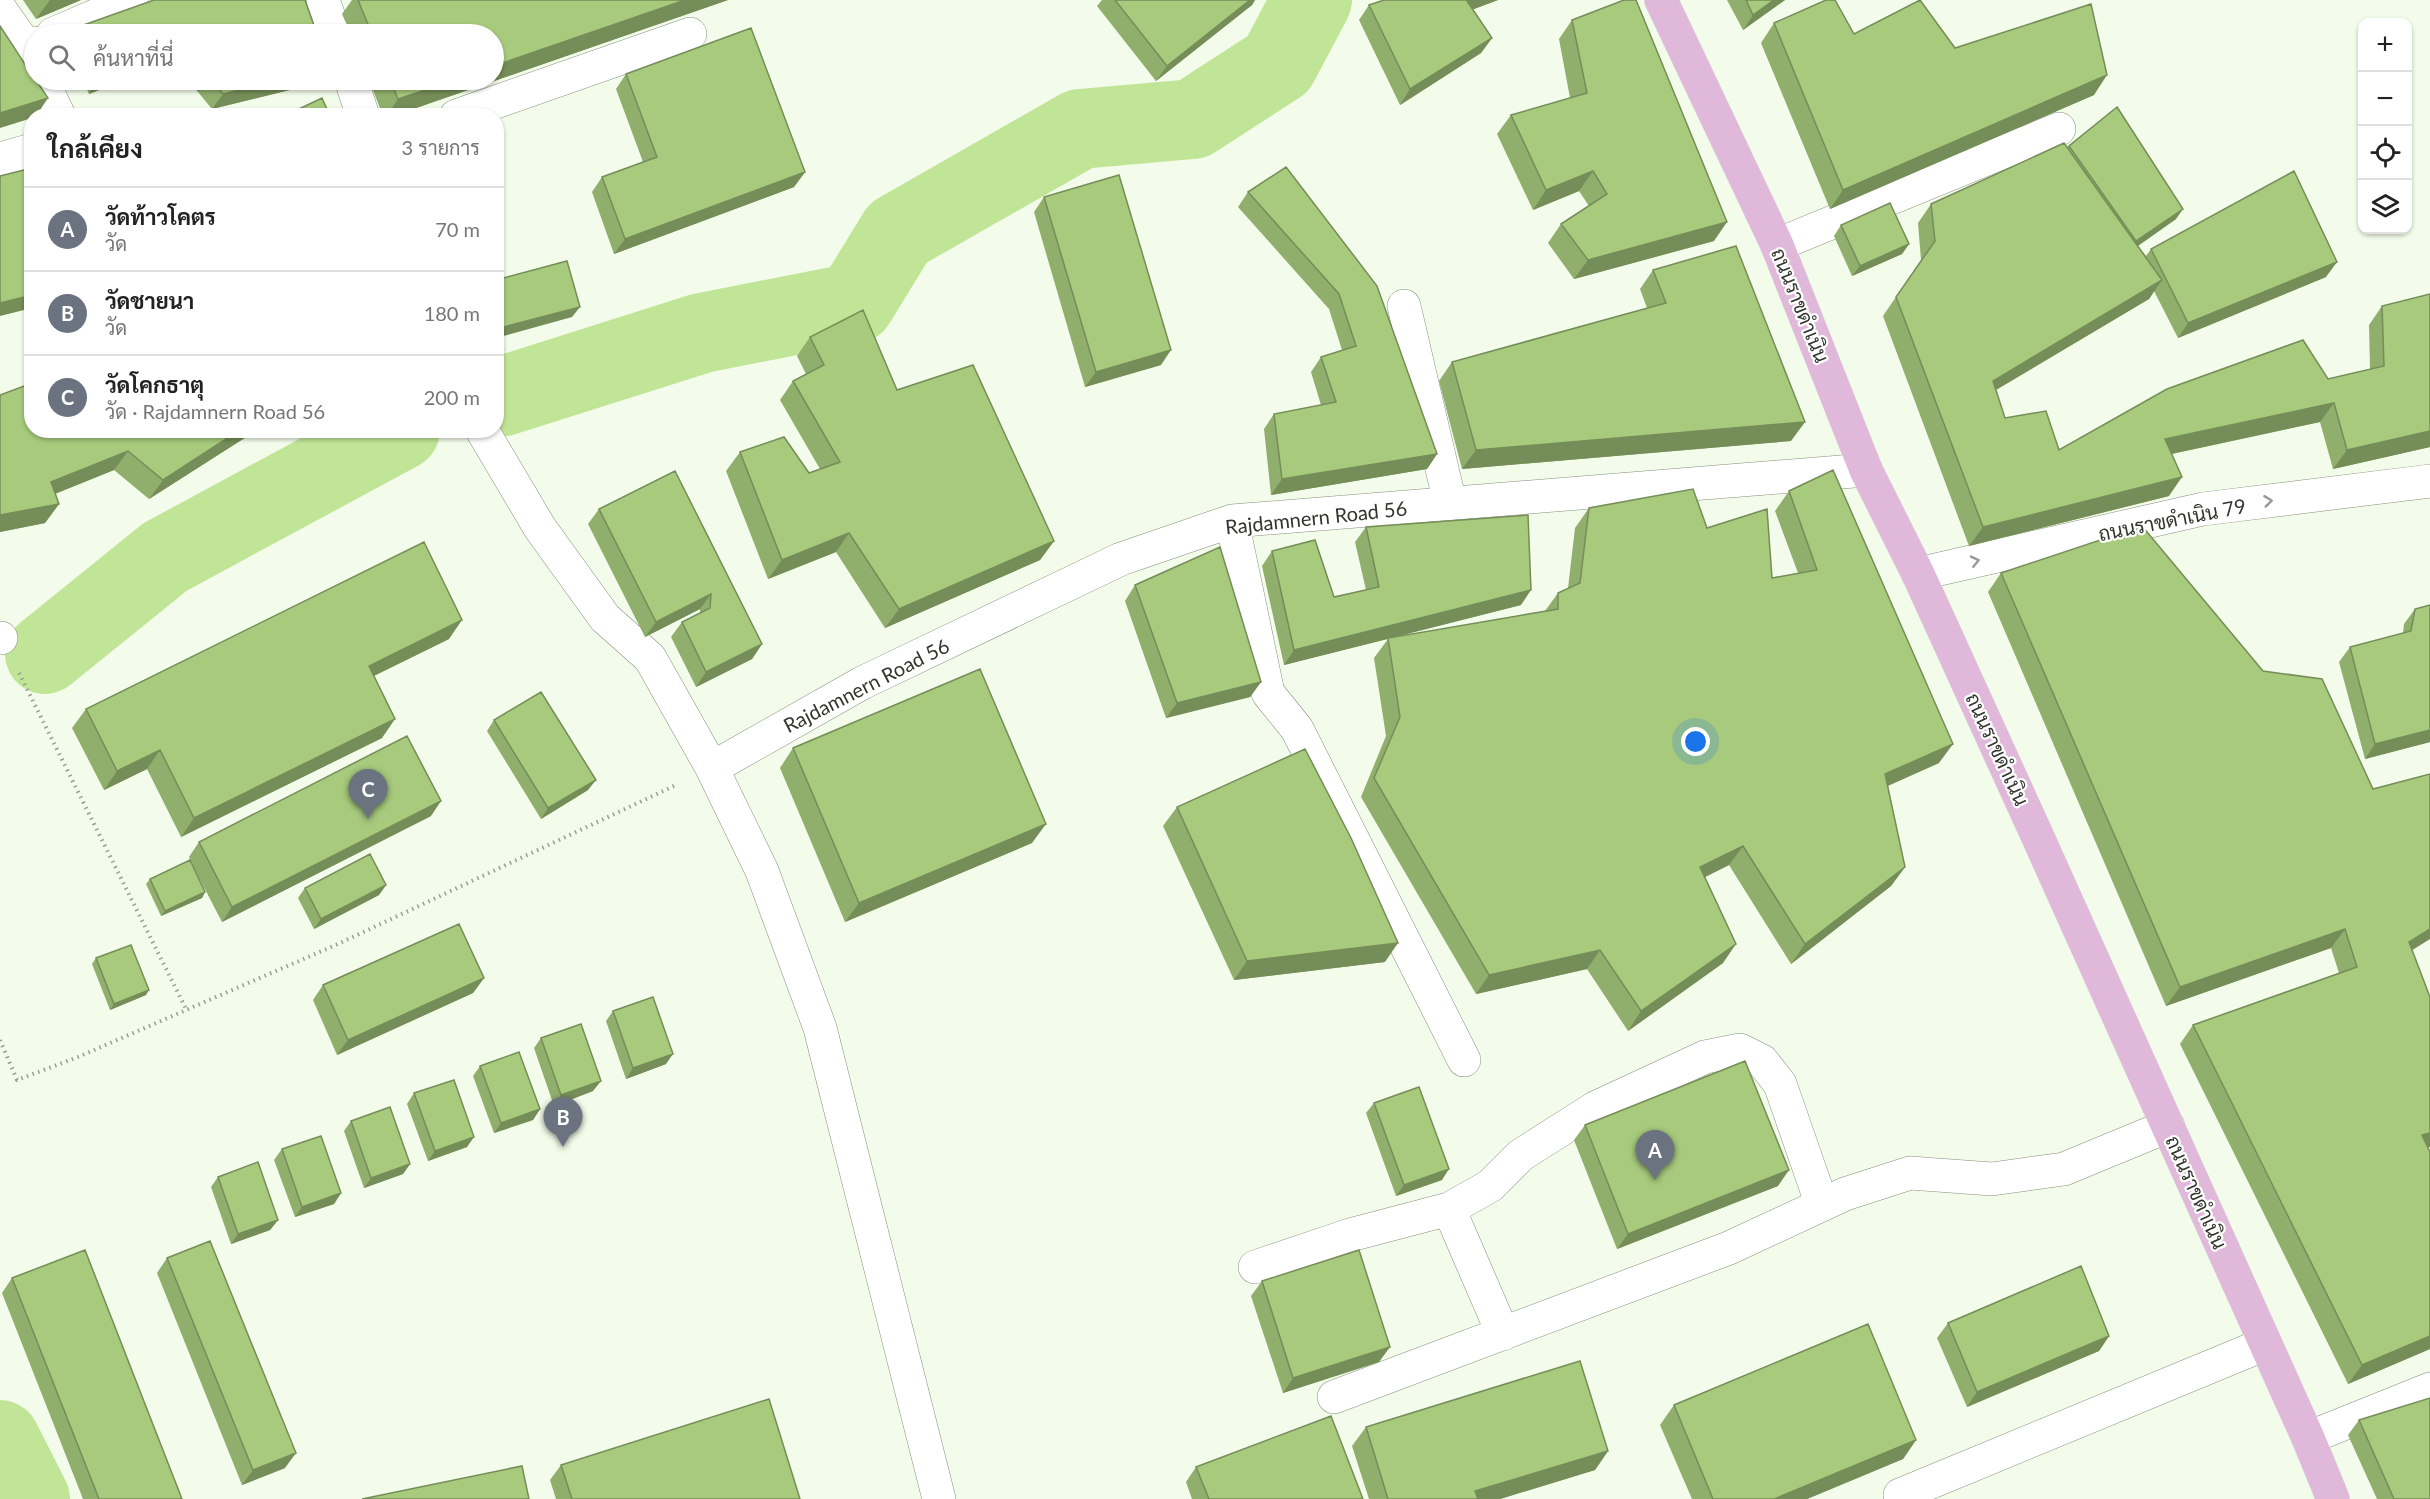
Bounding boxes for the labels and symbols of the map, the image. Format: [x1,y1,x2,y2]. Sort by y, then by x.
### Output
street label: ถนนราขดำเนิน [1767,244,1835,366]
street label: ถนนราขดำเนิน 79 [2096,493,2248,545]
street label: Rajdamnern Road 56 [1224,496,1408,538]
one-way arrow [2264,496,2273,508]
one-way arrow [1969,555,1979,568]
street label: Rajdamnern Road 56 [779,633,953,737]
street label: ถนนราขดำเนิน [1961,689,2035,809]
your location [1681,727,1710,756]
pin: C [348,770,388,819]
pin: B [544,1098,582,1147]
pin: A [1636,1130,1674,1180]
street label: ถนนราขดำเนิน [2161,1132,2233,1252]

